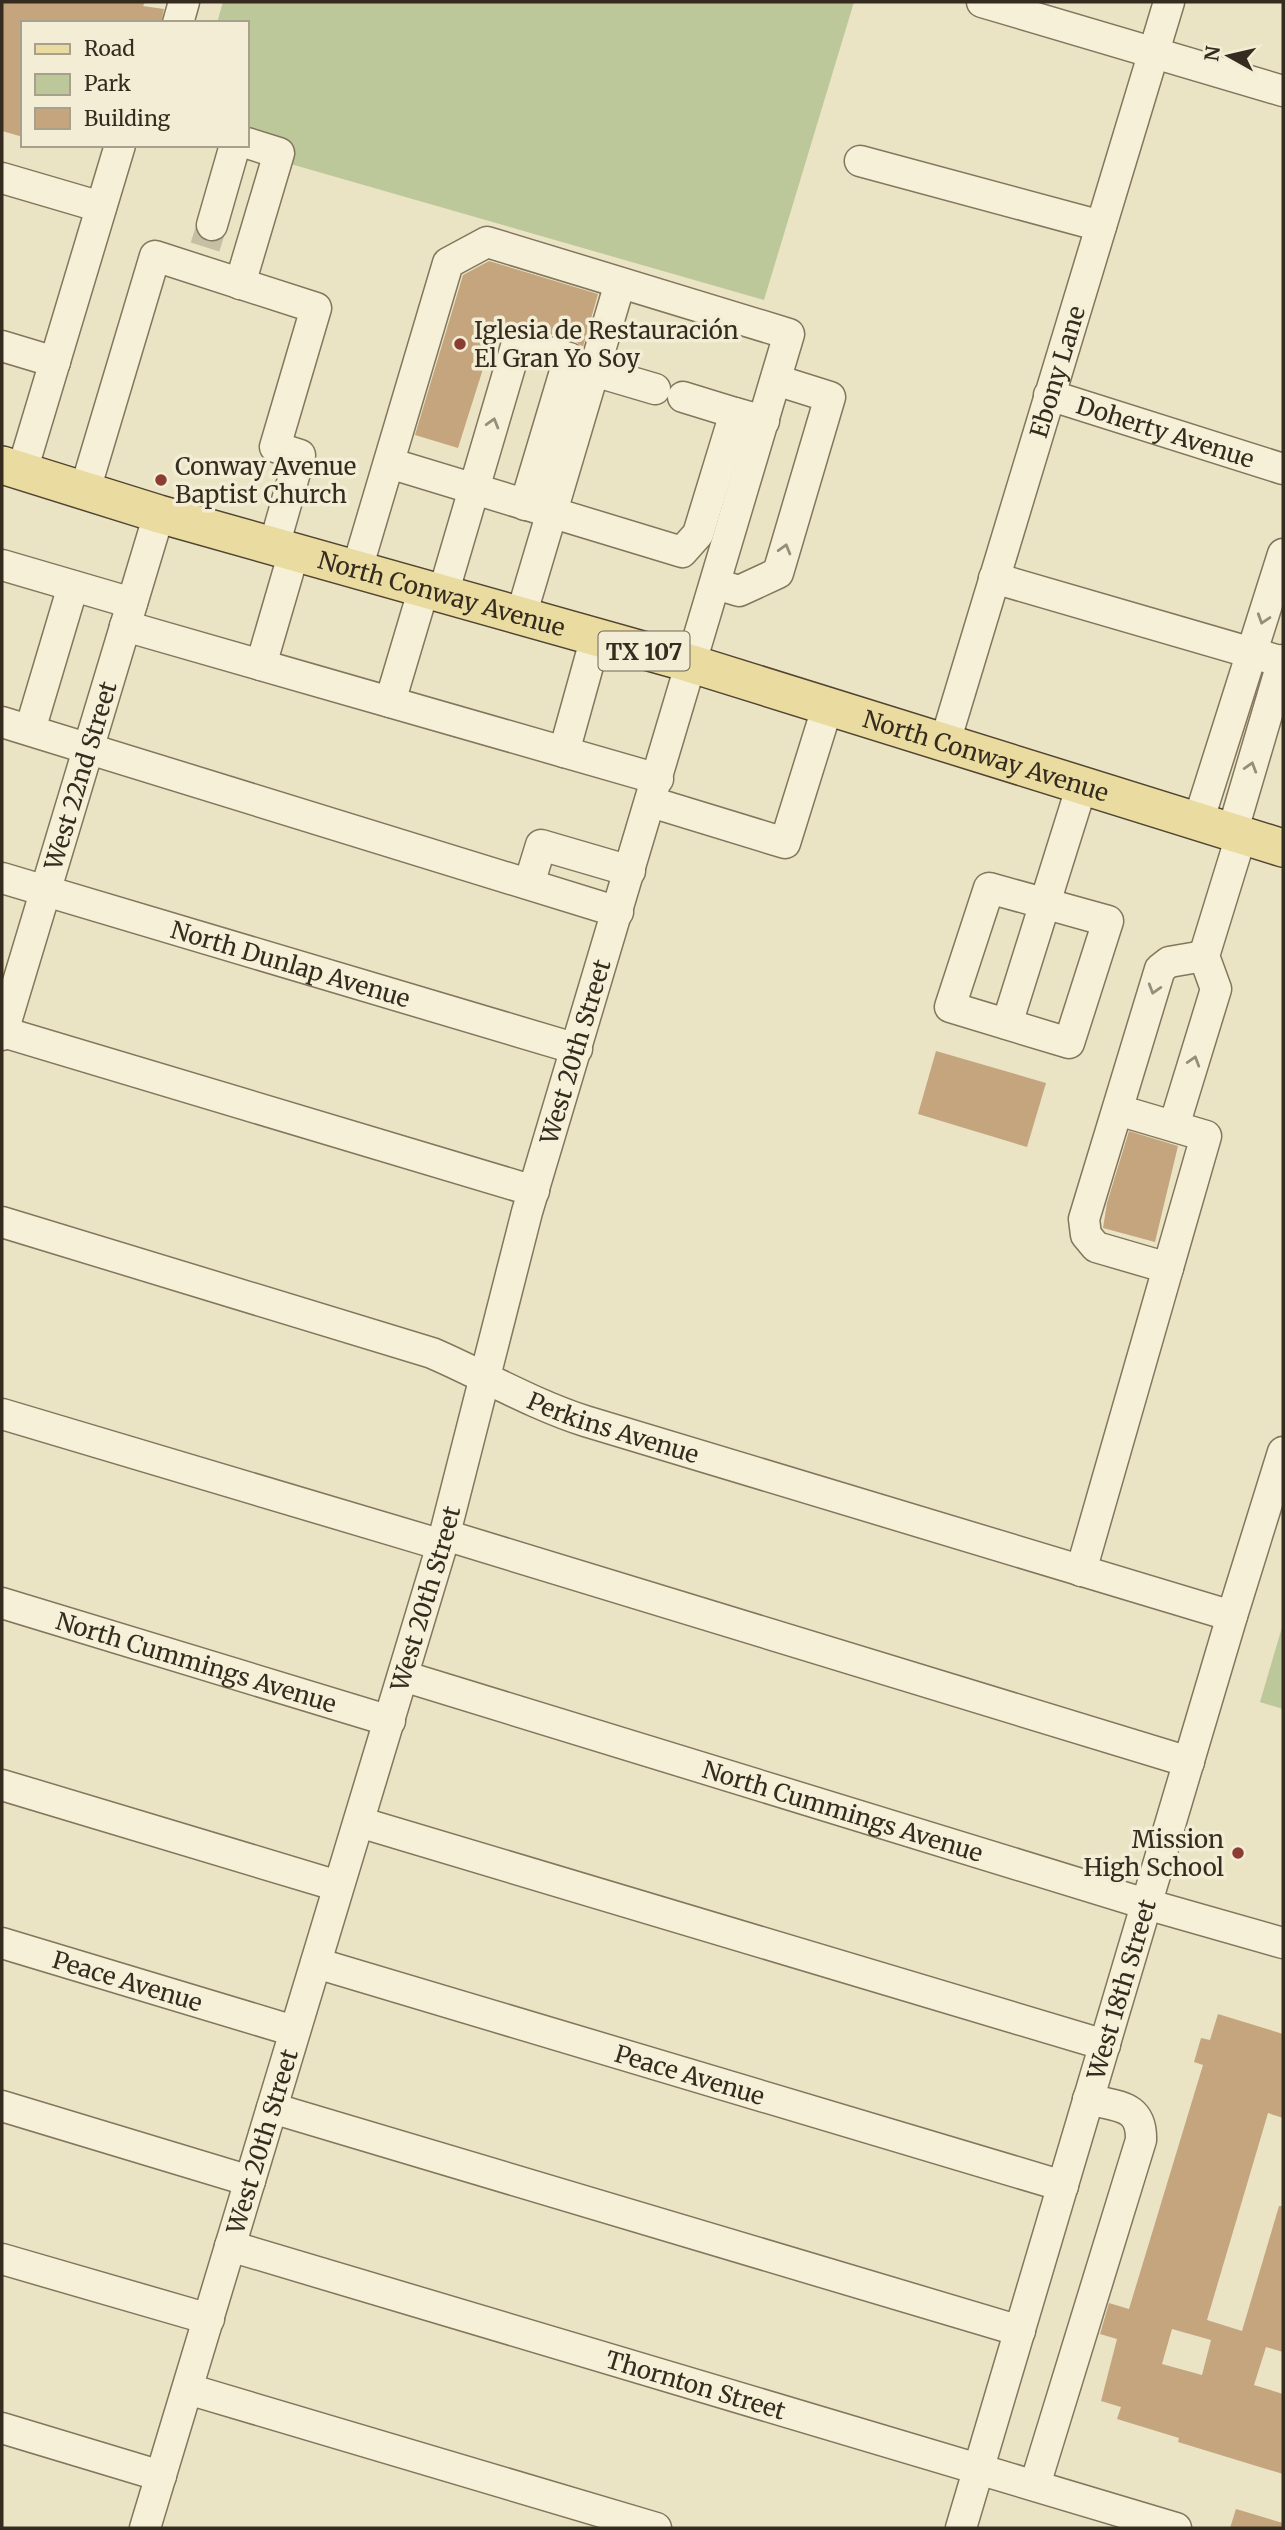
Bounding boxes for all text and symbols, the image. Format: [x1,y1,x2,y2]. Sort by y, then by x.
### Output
legend [21,21,248,147]
north arrow [1194,21,1264,91]
text: Road [84,35,135,62]
text: N [1199,45,1225,63]
text: Park [84,70,131,97]
text: Building [84,105,171,132]
street label: Ebony Lane [1023,302,1092,441]
place label: Iglesia de Restauración El Gran Yo Soy [474,315,739,374]
marker: Iglesia de Restauración El Gran Yo Soy [452,336,468,352]
street label: Doherty Avenue [1073,389,1258,474]
one-way arrow [485,417,500,429]
place label: Conway Avenue Baptist Church [175,451,356,510]
marker: Conway Avenue Baptist Church [153,472,169,488]
one-way arrow [777,543,792,555]
street label: North Conway Avenue [314,544,569,643]
one-way arrow [1256,613,1271,625]
road number: TX 107 [598,632,690,670]
street label: West 22nd Street [37,677,123,874]
street label: North Conway Avenue [859,703,1112,808]
one-way arrow [1243,762,1258,774]
street label: North Dunlap Avenue [167,914,414,1014]
street label: West 20th Street [532,955,617,1149]
one-way arrow [1147,983,1162,995]
one-way arrow [1185,1055,1200,1067]
street label: Perkins Avenue [523,1385,703,1470]
street label: West 20th Street [383,1502,467,1695]
street label: North Cummings Avenue [52,1605,340,1719]
street label: North Cummings Avenue [699,1753,987,1869]
place label: Mission High School [1083,1824,1224,1883]
marker: Mission High School [1230,1845,1246,1861]
street label: West 18th Street [1079,1895,1163,2084]
street label: Peace Avenue [49,1944,206,2018]
street label: Peace Avenue [611,2038,768,2112]
street label: West 20th Street [219,2045,305,2238]
street label: Thornton Street [602,2343,790,2426]

